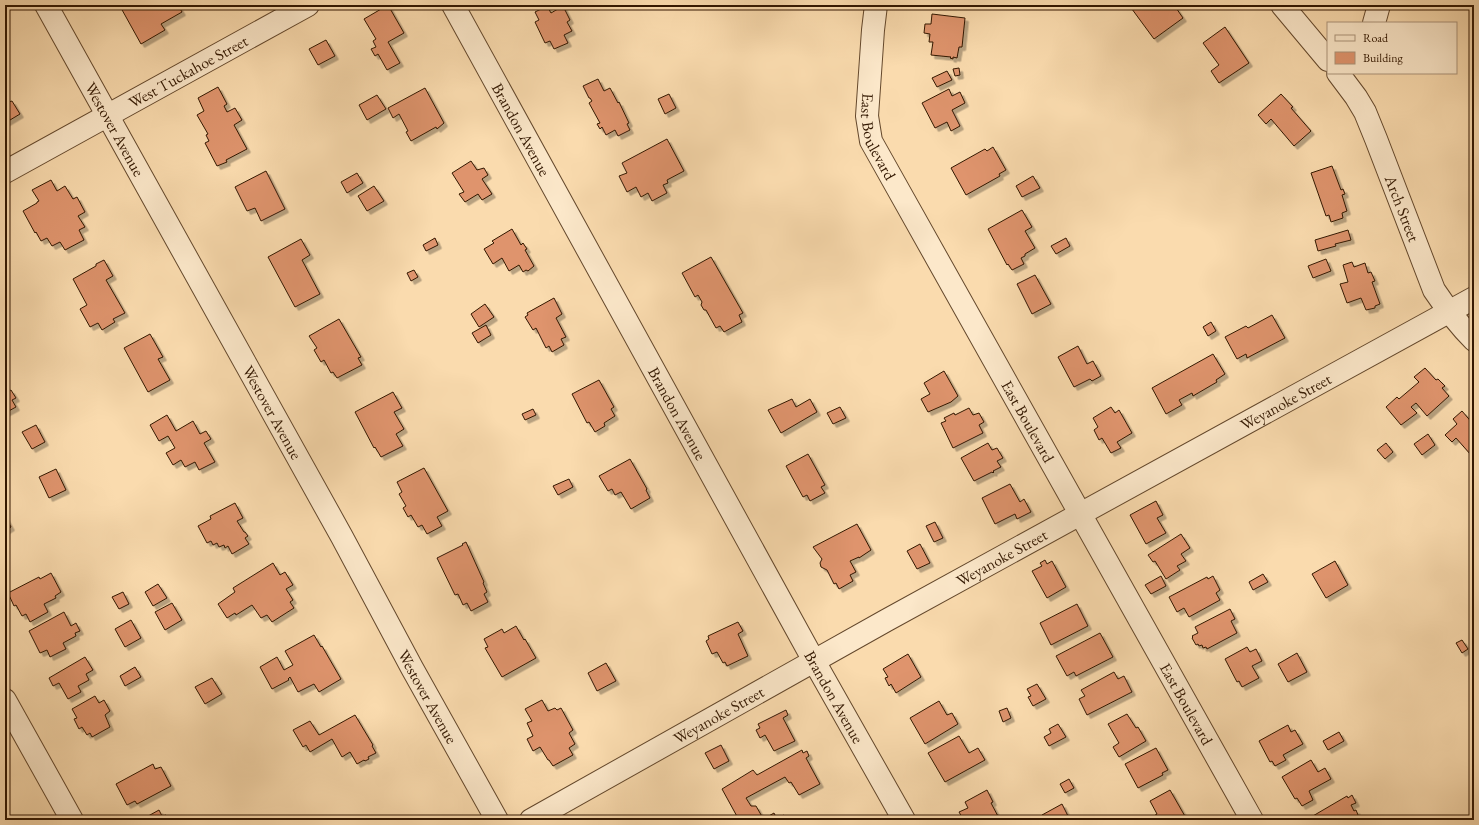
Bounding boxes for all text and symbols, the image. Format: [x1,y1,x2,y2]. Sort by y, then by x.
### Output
legend [1327,22,1457,74]
street label: West Tuckahoe Street [125,30,252,113]
text: Road [1363,30,1389,46]
text: Building [1363,50,1404,66]
street label: Westover Avenue [80,79,149,180]
street label: Brandon Avenue [487,79,555,180]
street label: East Boulevard [856,92,901,184]
street label: Arch Street [1380,171,1424,245]
street label: Westover Avenue [238,362,307,463]
street label: Brandon Avenue [643,363,711,464]
street label: Weyanoke Street [1237,368,1335,435]
street label: East Boulevard [996,377,1060,467]
street label: Weyanoke Street [953,524,1051,591]
street label: Westover Avenue [393,646,462,748]
street label: Brandon Avenue [799,647,868,747]
street label: East Boulevard [1155,659,1218,750]
street label: Weyanoke Street [670,681,768,749]

